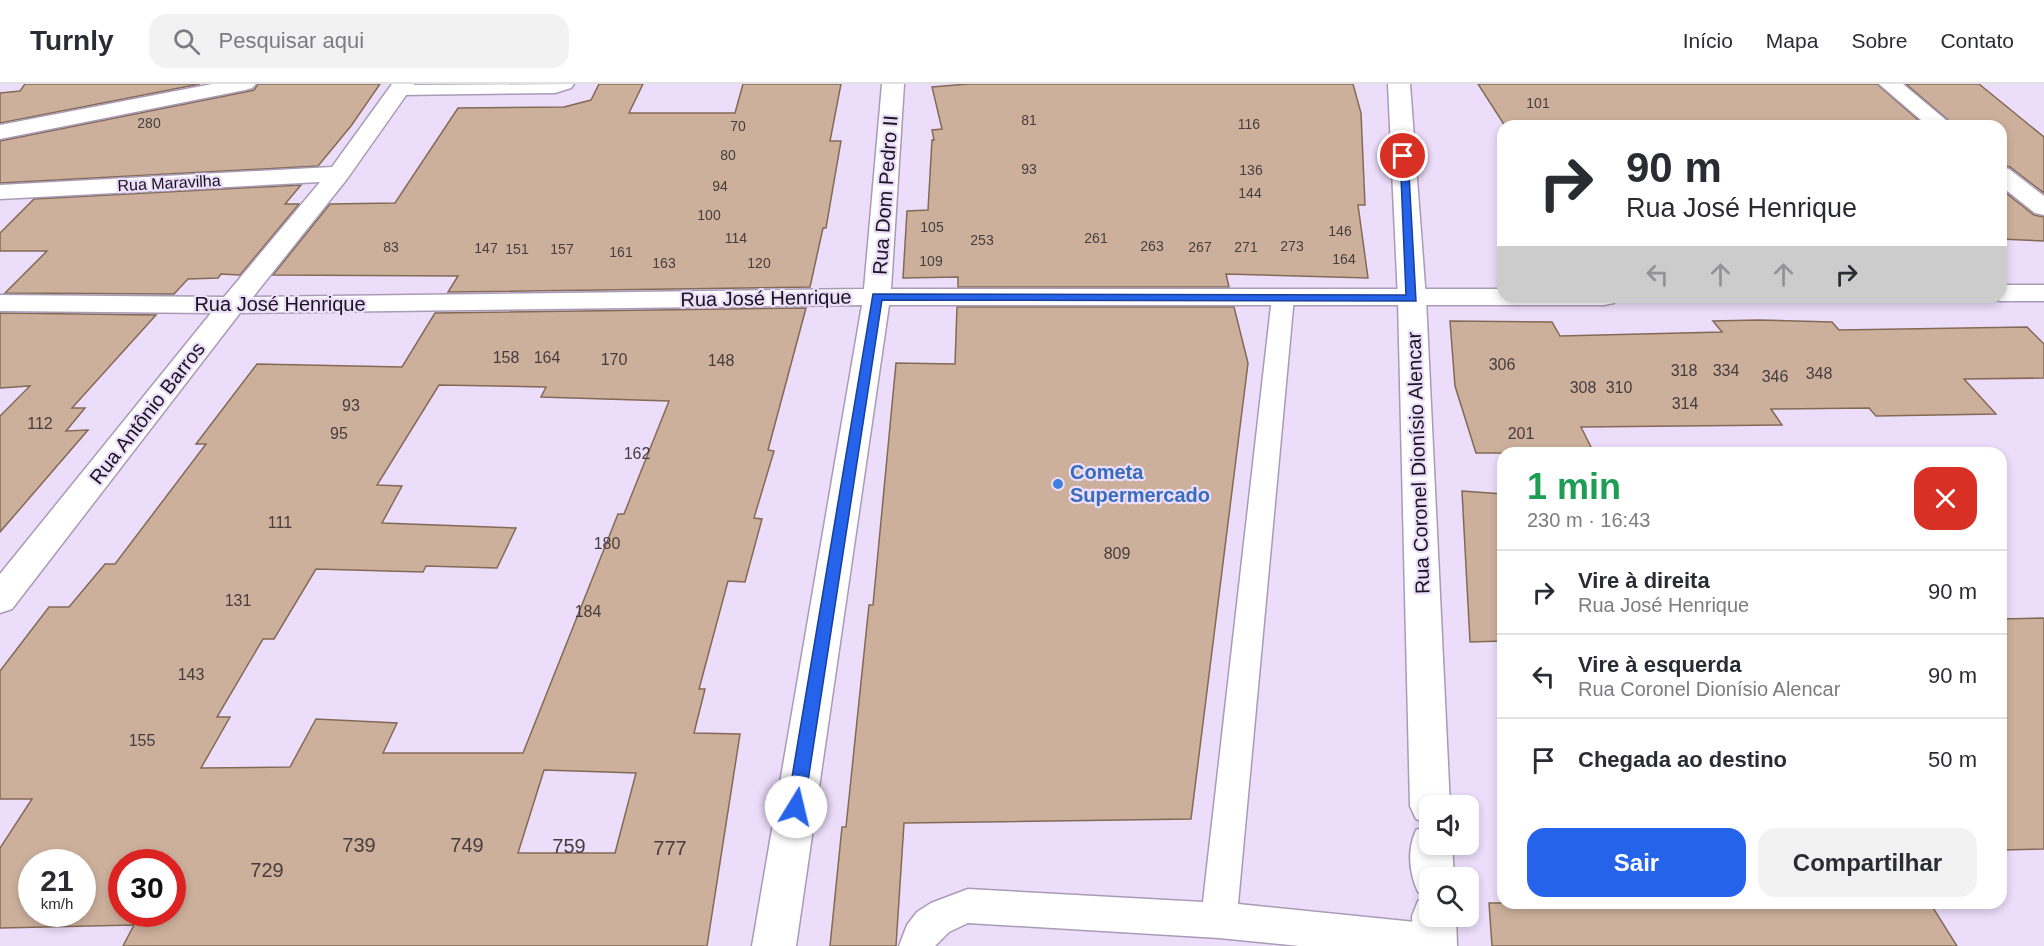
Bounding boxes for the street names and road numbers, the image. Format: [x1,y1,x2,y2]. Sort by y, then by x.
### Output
street label: Rua Dom Pedro II [868,114,902,276]
street label: Rua Maravilha [117,172,221,194]
street label: Rua José Henrique [680,286,852,310]
street label: Rua José Henrique [194,293,366,315]
street label: Rua Coronel Dionísio Alencar [1402,331,1434,594]
street label: Rua Antônio Barros [85,338,209,488]

